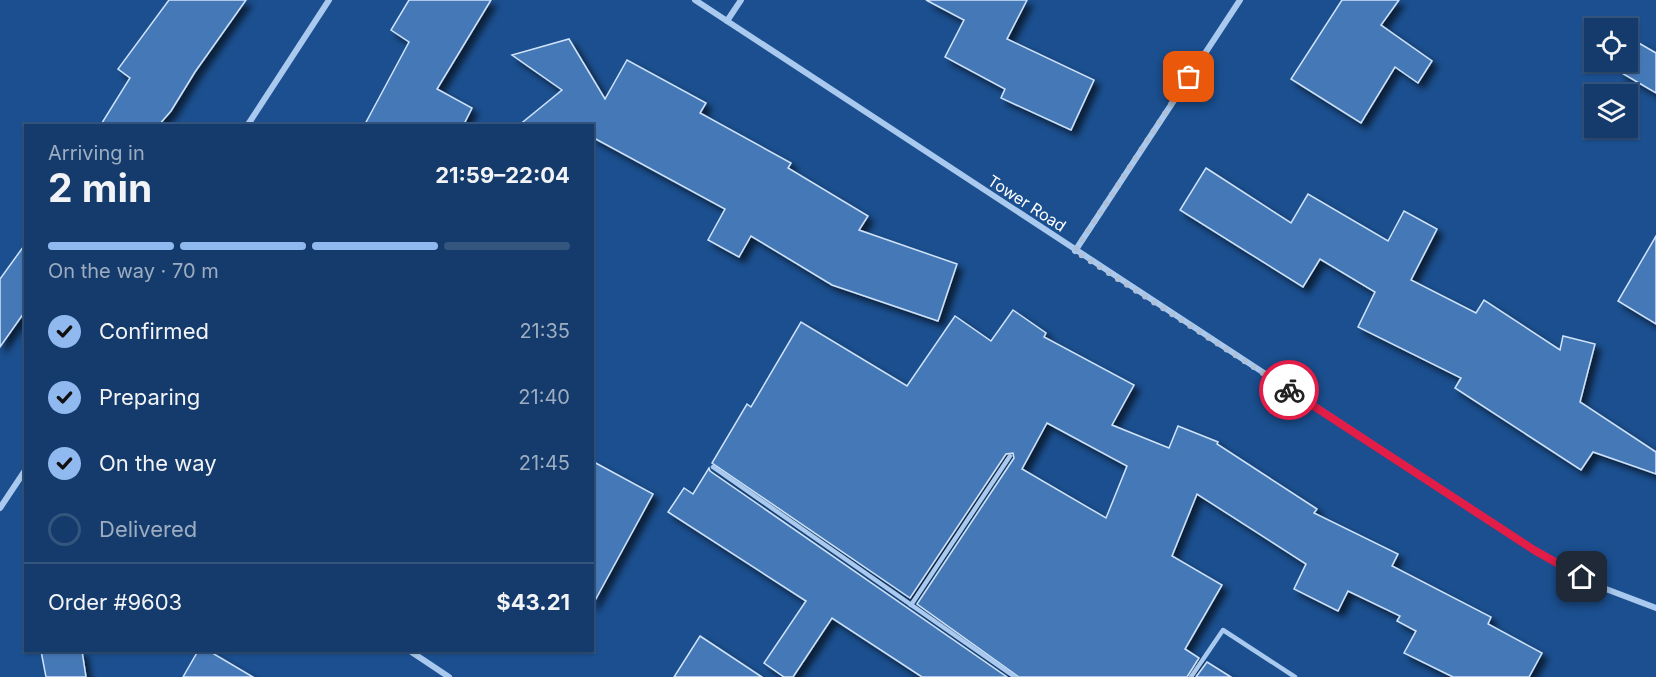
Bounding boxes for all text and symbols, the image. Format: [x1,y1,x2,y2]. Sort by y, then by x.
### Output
map controls [1584,18,1638,138]
button: locate [1584,18,1638,72]
pin [1163,51,1214,102]
icon: bag [1172,60,1205,93]
button: layers [1584,84,1638,138]
text: Arriving in [48,141,145,165]
text: 21:59–22:04 [435,162,570,188]
text: 2 min [48,164,152,211]
street label: Tower Road [984,170,1070,236]
text: On the way · 70 m [48,259,219,283]
icon: check [48,315,81,348]
text: Confirmed [99,318,209,344]
text: 21:35 [519,319,570,343]
courier [1259,360,1319,420]
icon: bike [1273,374,1306,407]
icon: check [48,381,81,414]
text: Preparing [99,384,200,410]
text: 21:40 [518,385,570,409]
icon: check [48,447,81,480]
text: On the way [99,450,217,476]
text: 21:45 [519,451,570,475]
text: Delivered [99,516,197,542]
pin [1556,551,1607,602]
icon: home [1565,560,1598,593]
text: Order #9603 [48,589,182,615]
text: $43.21 [496,589,570,615]

